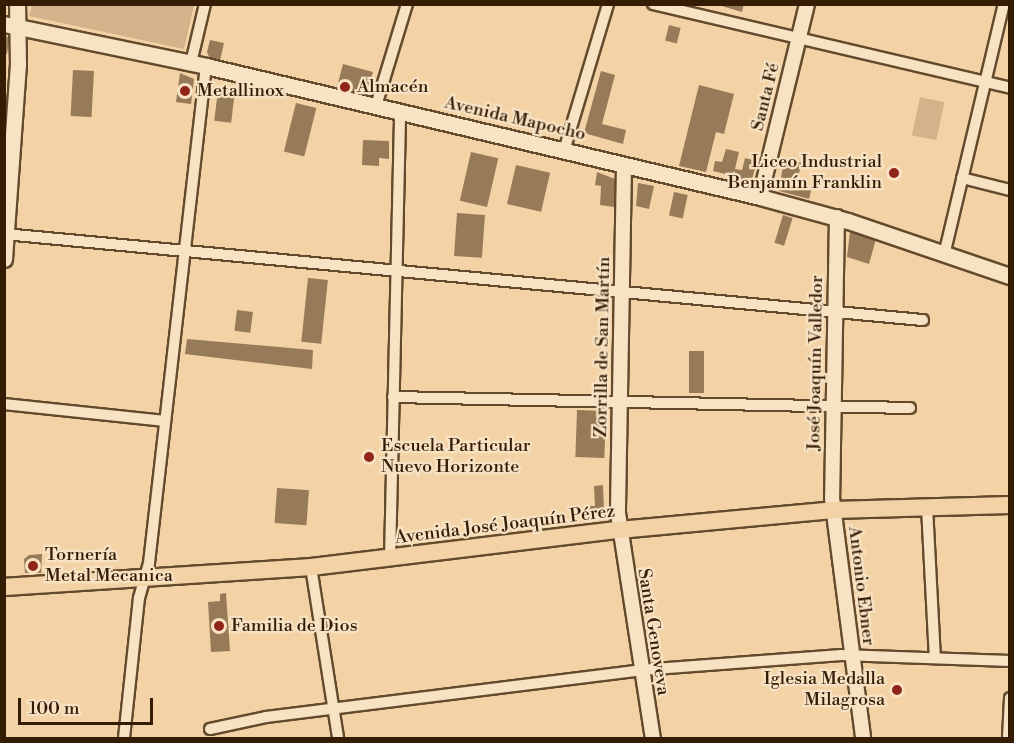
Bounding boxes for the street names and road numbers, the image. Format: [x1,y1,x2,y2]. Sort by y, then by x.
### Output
street label: Santa Fé [747,61,785,133]
street label: Avenida Mapocho [442,92,588,146]
street label: Zorrilla de San Martín [591,256,615,438]
street label: José Joaquín Valledor [804,275,828,451]
street label: Avenida José Joaquín Pérez [394,501,616,549]
street label: Antonio Ebner [843,525,879,647]
street label: Santa Genoveva [632,567,674,697]

